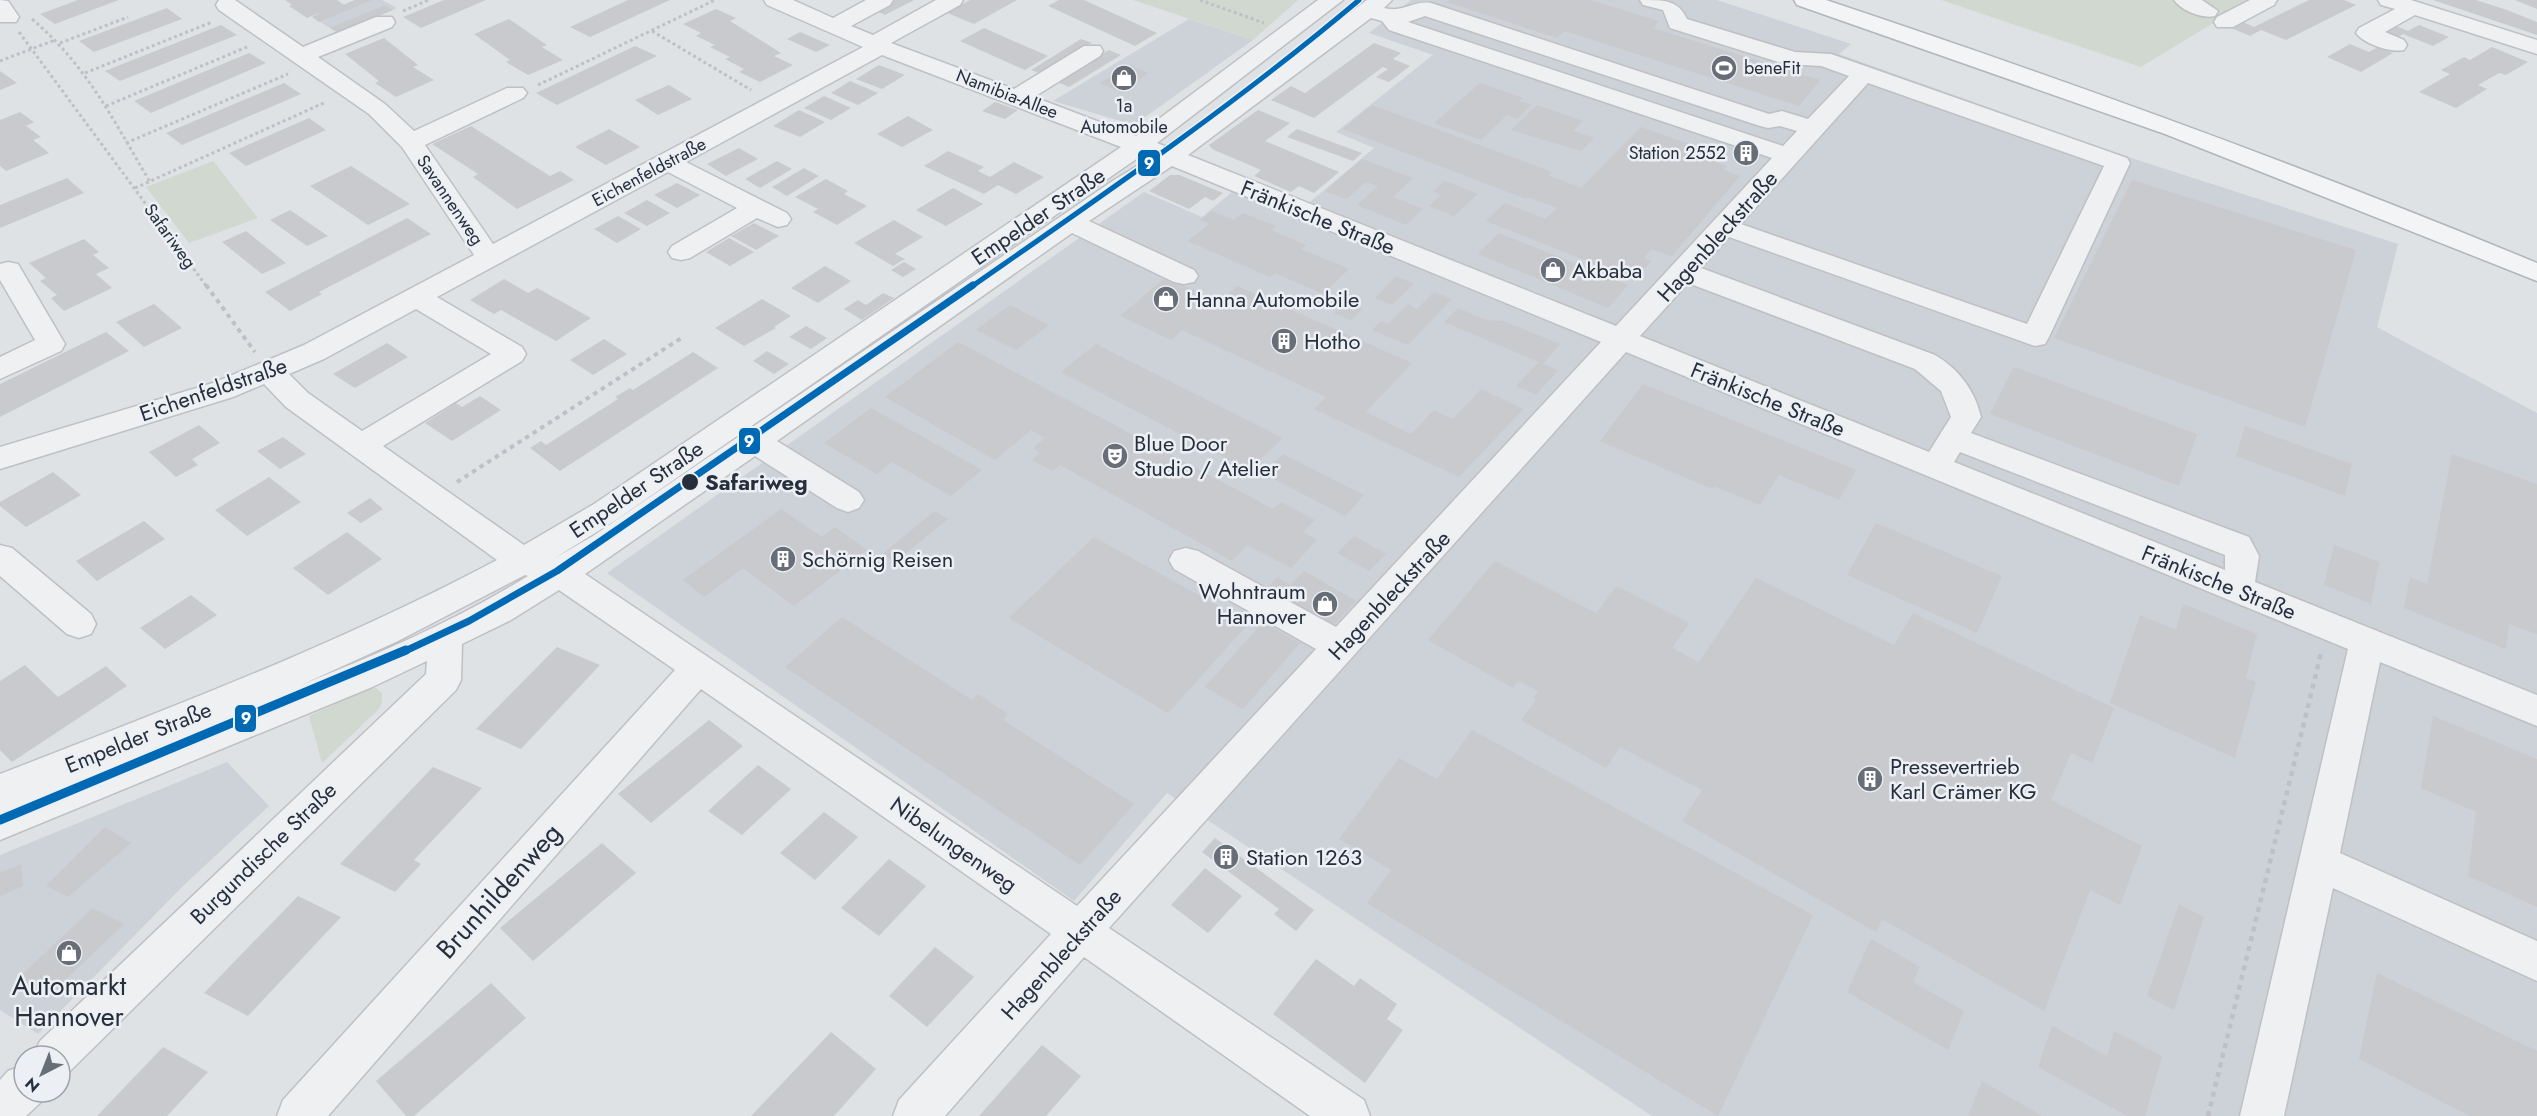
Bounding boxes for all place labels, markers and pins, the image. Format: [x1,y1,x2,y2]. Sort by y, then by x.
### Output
sports icon: beneFit [1709,53,1739,83]
place label: beneFit [1744,55,1801,81]
shop icon: 1a Automobile [1109,63,1139,93]
place label: 1a Automobile [1080,93,1168,140]
building icon: Station 2552 [1731,138,1761,168]
place label: Station 2552 [1629,140,1726,166]
place label: Akbaba [1572,254,1642,286]
shop icon: Akbaba [1538,255,1568,285]
place label: Hanna Automobile [1186,283,1359,315]
shop icon: Hanna Automobile [1151,284,1181,314]
place label: Hotho [1304,325,1361,357]
building icon: Hotho [1269,326,1299,356]
place label: Blue Door Studio / Atelier [1134,427,1279,484]
theatre icon: Blue Door Studio / Atelier [1100,441,1130,471]
place label: Safariweg [705,466,808,498]
marker: Safariweg [680,472,700,492]
place label: Schörnig Reisen [802,543,953,575]
building icon: Schörnig Reisen [768,544,798,574]
place label: Wohntraum Hannover [1199,575,1306,632]
shop icon: Wohntraum Hannover [1310,589,1340,619]
place label: Pressevertrieb Karl Crämer KG [1890,750,2037,807]
building icon: Pressevertrieb Karl Crämer KG [1855,764,1885,794]
place label: Station 1263 [1246,841,1362,873]
building icon: Station 1263 [1211,842,1241,872]
shop icon: Automarkt Hannover [54,938,84,968]
place label: Automarkt Hannover [12,966,127,1036]

